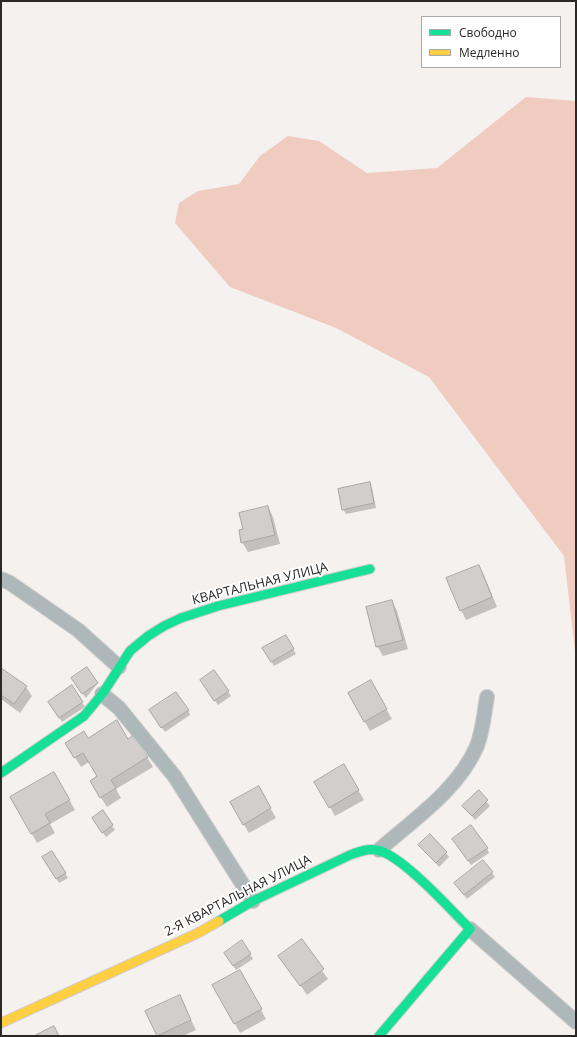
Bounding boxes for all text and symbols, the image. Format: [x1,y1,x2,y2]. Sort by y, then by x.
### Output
legend [421,16,561,68]
text: Свободно [459,24,517,41]
text: Медленно [459,44,519,61]
street label: КВАРТАЛЬНАЯ УЛИЦА [190,560,330,608]
street label: 2-Я КВАРТАЛЬНАЯ УЛИЦА [162,852,314,940]

